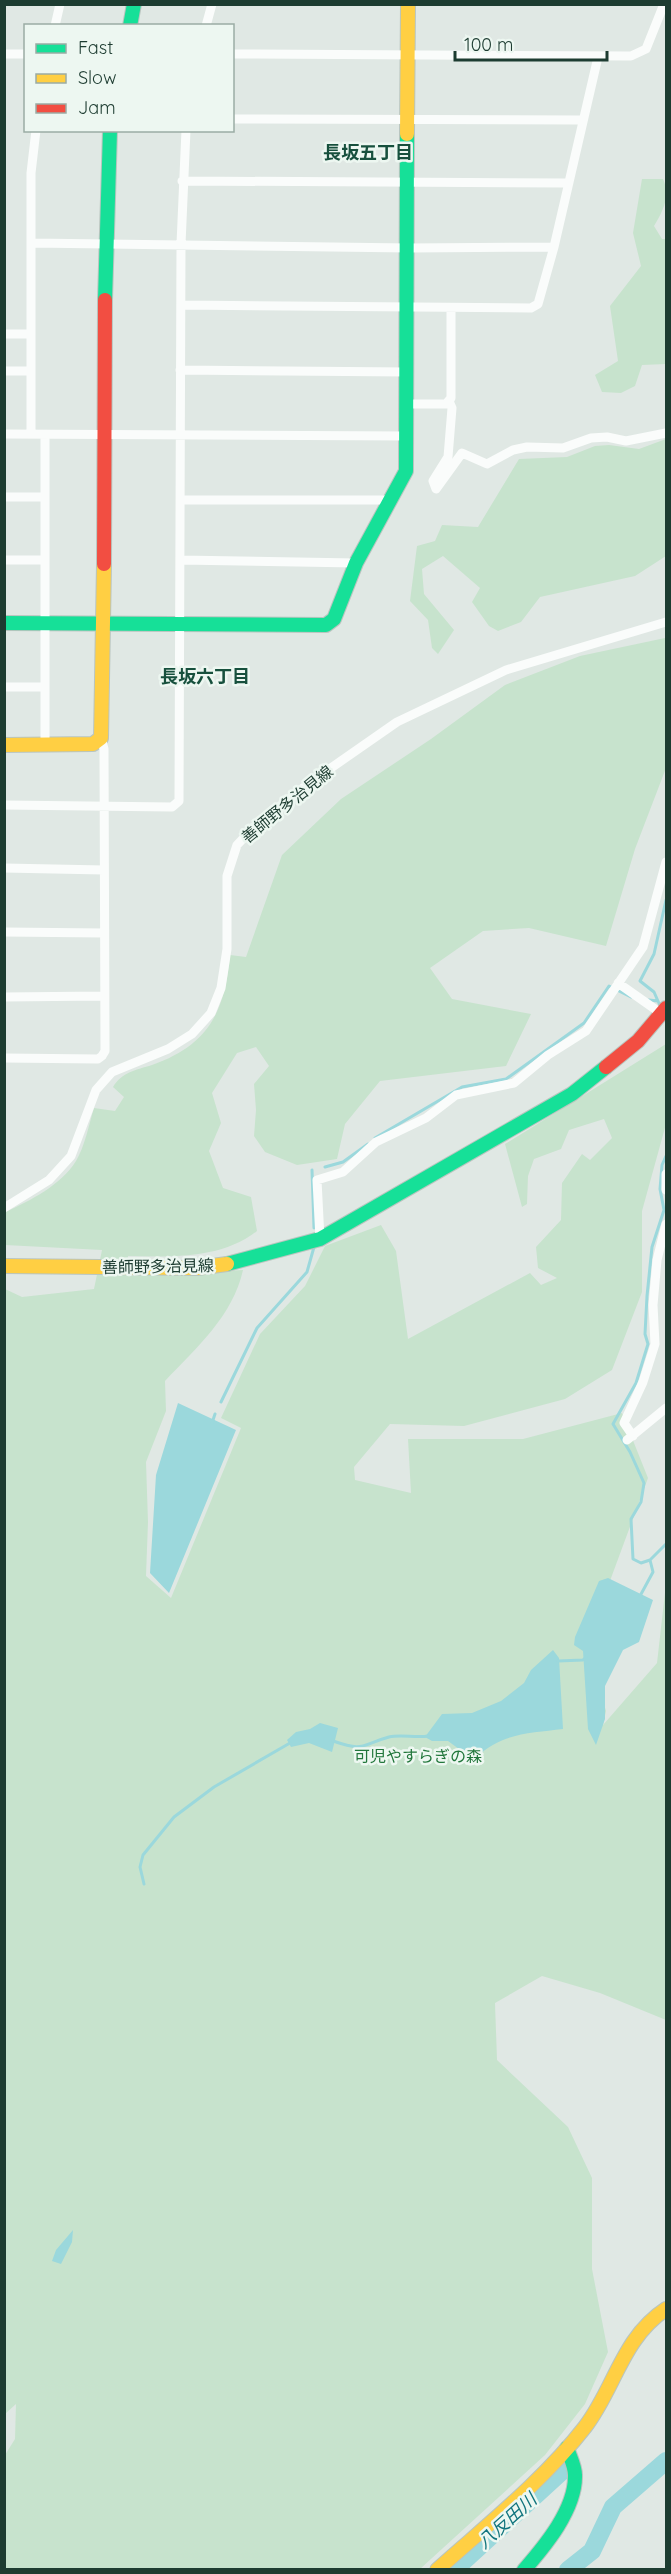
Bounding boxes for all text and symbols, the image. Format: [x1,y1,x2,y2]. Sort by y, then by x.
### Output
legend [24,24,234,132]
scale bar [455,24,606,62]
text: 100 m [464,33,513,56]
text: Fast [78,36,113,59]
text: Slow [78,66,116,89]
text: Jam [78,96,116,119]
district label: 長坂五丁目 [323,141,413,164]
district label: 長坂六丁目 [160,665,250,688]
street label: 善師野多治見線 [237,761,337,847]
street label: 善師野多治見線 [102,1255,214,1277]
park label: 可児やすらぎの森 [354,1746,482,1766]
water label: 八反田川 [472,2487,543,2553]

